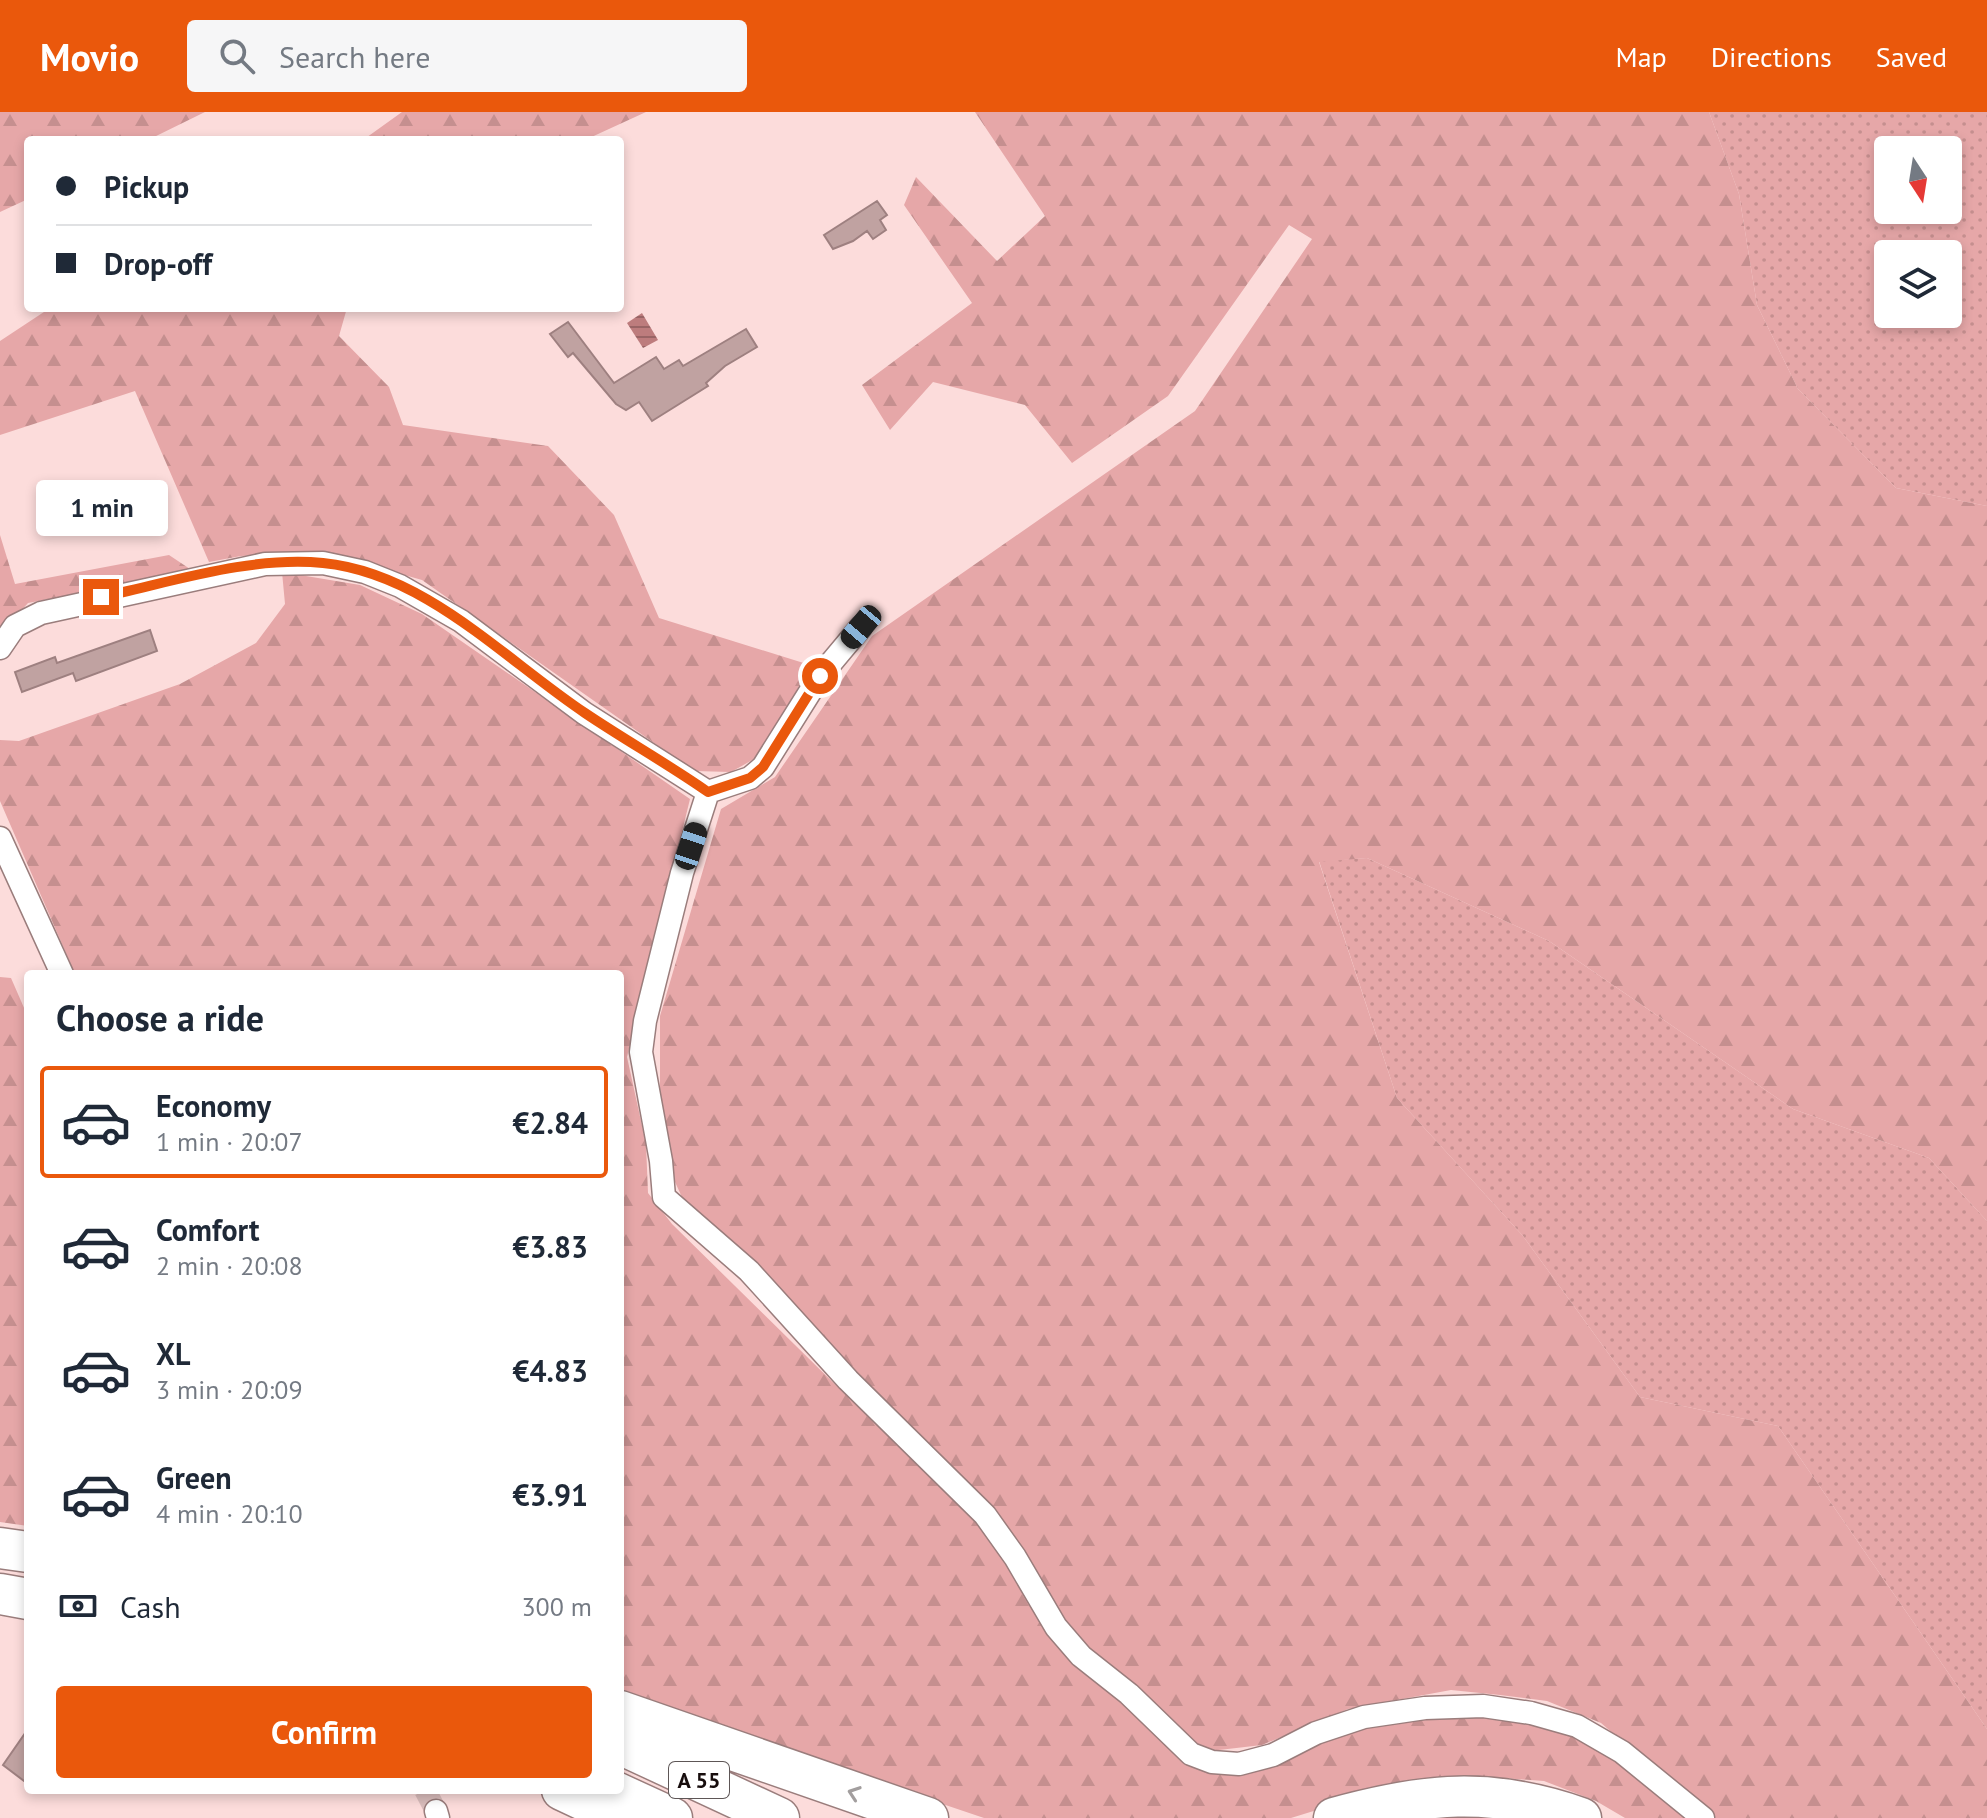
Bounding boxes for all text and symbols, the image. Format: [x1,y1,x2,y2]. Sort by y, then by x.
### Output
search box [187,20,747,92]
text: Movio [40,32,139,81]
icon: search [215,34,259,78]
text: Search here [279,37,430,76]
text: Map [1616,38,1667,75]
text: Directions [1711,38,1832,75]
text: Saved [1876,38,1947,75]
north arrow [1874,136,1962,224]
map controls [1874,136,1962,328]
text: Pickup [104,167,189,206]
button: layers [1874,240,1962,328]
text: Drop-off [104,244,212,283]
callout: 1 min [35,481,167,537]
text: 1 min [70,491,134,524]
route end [83,579,119,615]
car [836,601,886,653]
route start [802,658,838,694]
car [672,819,710,873]
text: Choose a ride [56,994,264,1041]
icon: car [60,1086,132,1158]
text: Economy [156,1086,271,1125]
text: €2.84 [513,1103,588,1142]
text: 1 min · 20:07 [156,1125,303,1158]
icon: car [60,1210,132,1282]
text: Comfort [156,1210,259,1249]
text: €3.83 [513,1227,588,1266]
text: 2 min · 20:08 [156,1249,303,1282]
icon: car [60,1334,132,1406]
text: XL [156,1334,190,1373]
text: €4.83 [513,1351,588,1390]
text: 3 min · 20:09 [156,1373,303,1406]
icon: car [60,1458,132,1530]
text: Green [156,1458,231,1497]
text: €3.91 [513,1475,588,1514]
text: 4 min · 20:10 [156,1497,303,1530]
icon: cash [56,1584,100,1628]
text: Cash [120,1587,181,1626]
text: 300 m [521,1590,592,1623]
button: Confirm [56,1686,592,1778]
road number: A 55 [669,1762,729,1798]
one-way arrow [848,1786,862,1802]

